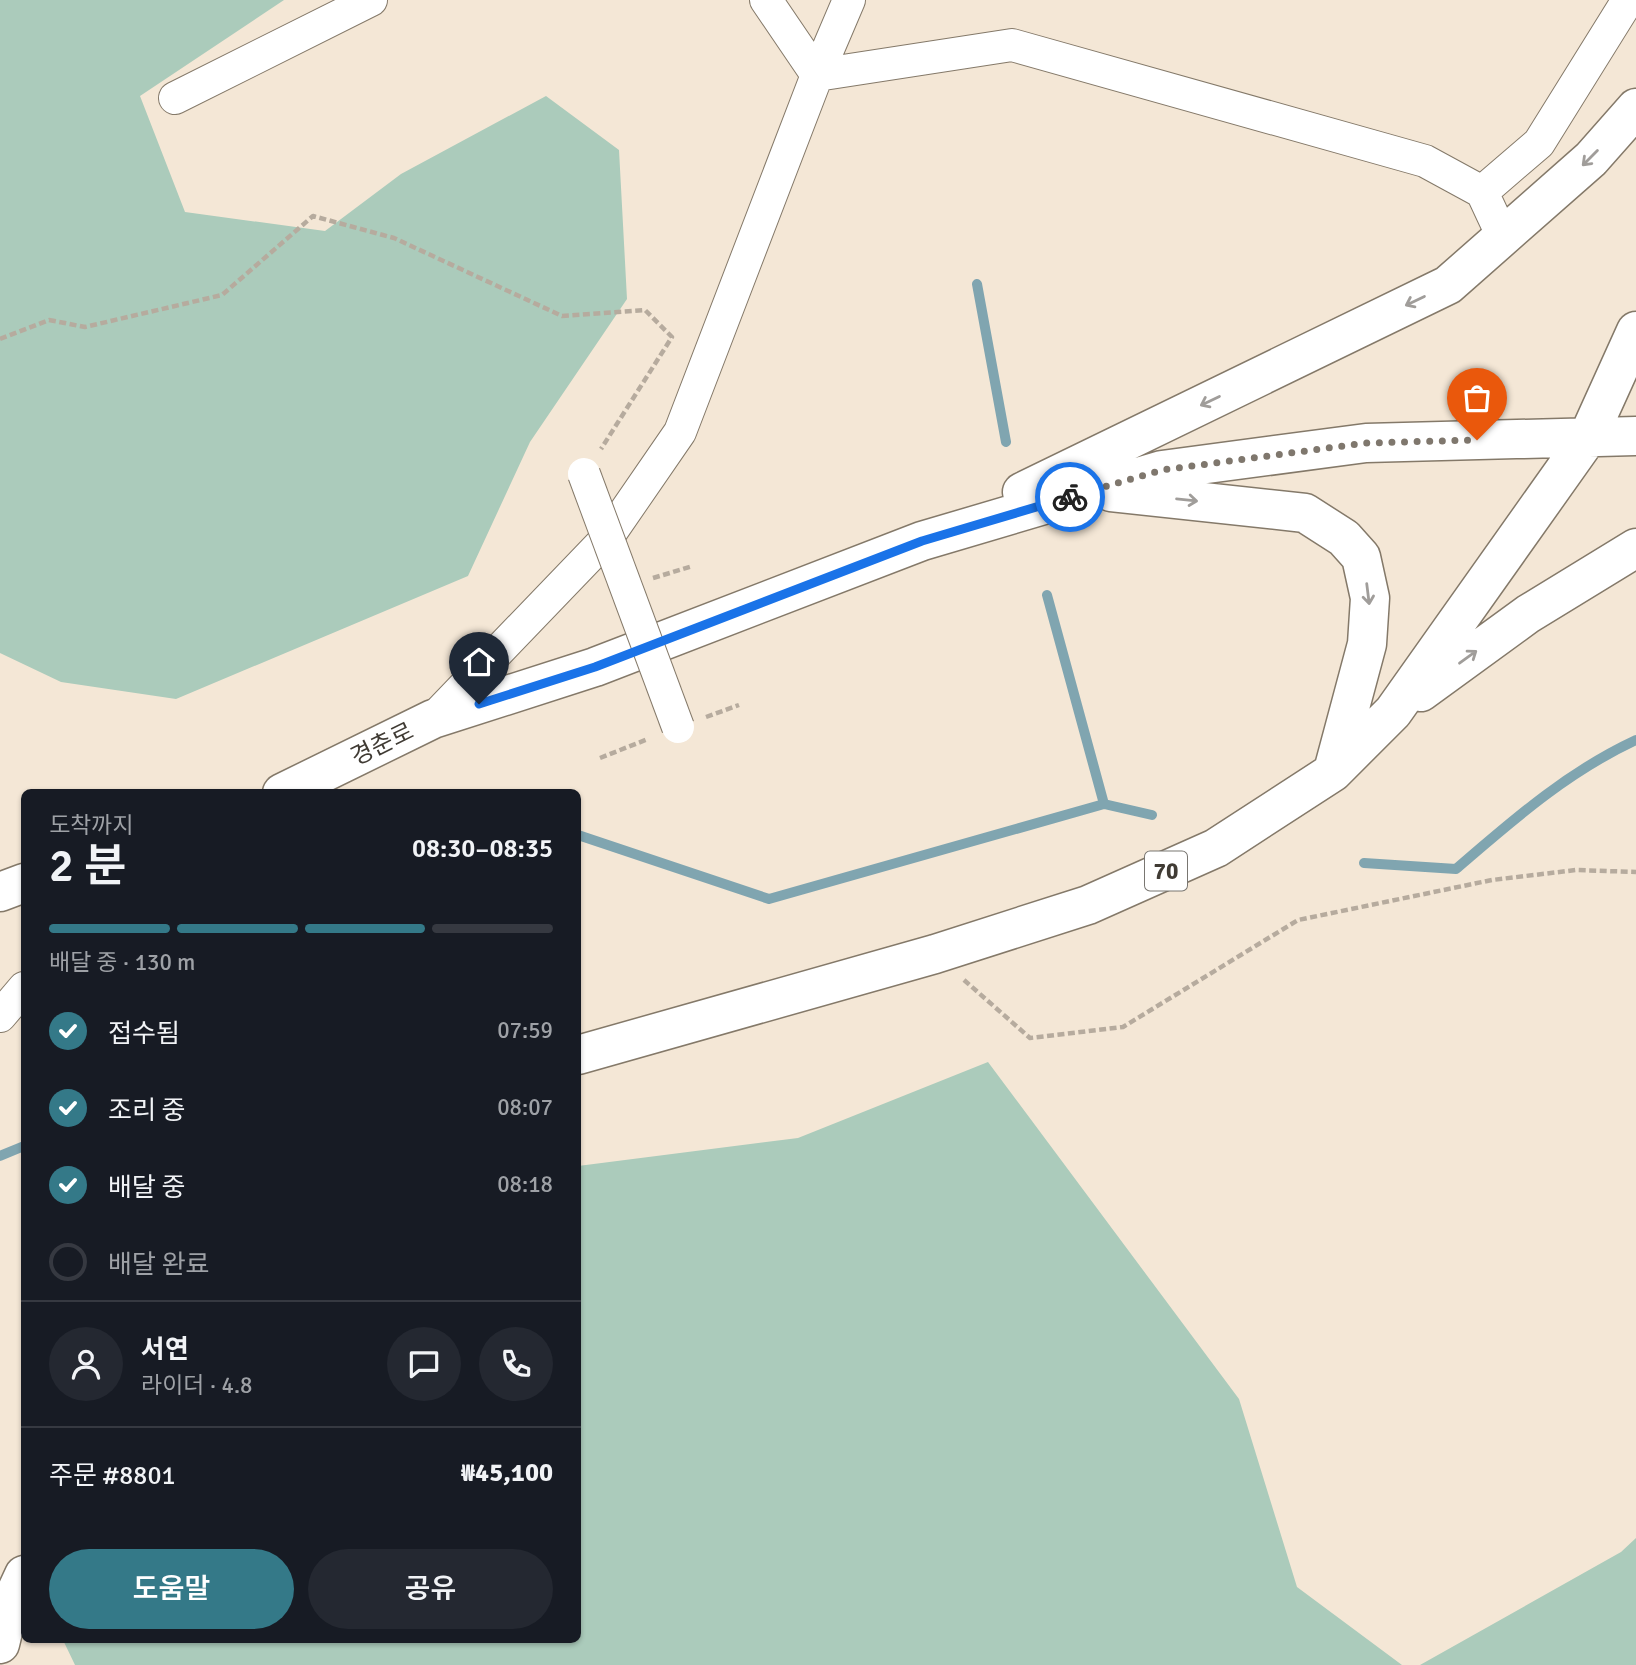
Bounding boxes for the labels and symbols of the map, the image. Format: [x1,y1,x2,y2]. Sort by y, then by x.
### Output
one-way arrow [1582,150,1599,167]
one-way arrow [1405,295,1426,309]
pin [1447,368,1507,440]
one-way arrow [1200,394,1221,408]
courier [1035,462,1105,532]
one-way arrow [1176,494,1198,507]
one-way arrow [1361,582,1374,605]
pin [449,632,509,704]
one-way arrow [1458,650,1477,664]
street label: 경춘로 [346,716,418,772]
road number: 70 [1145,852,1187,890]

